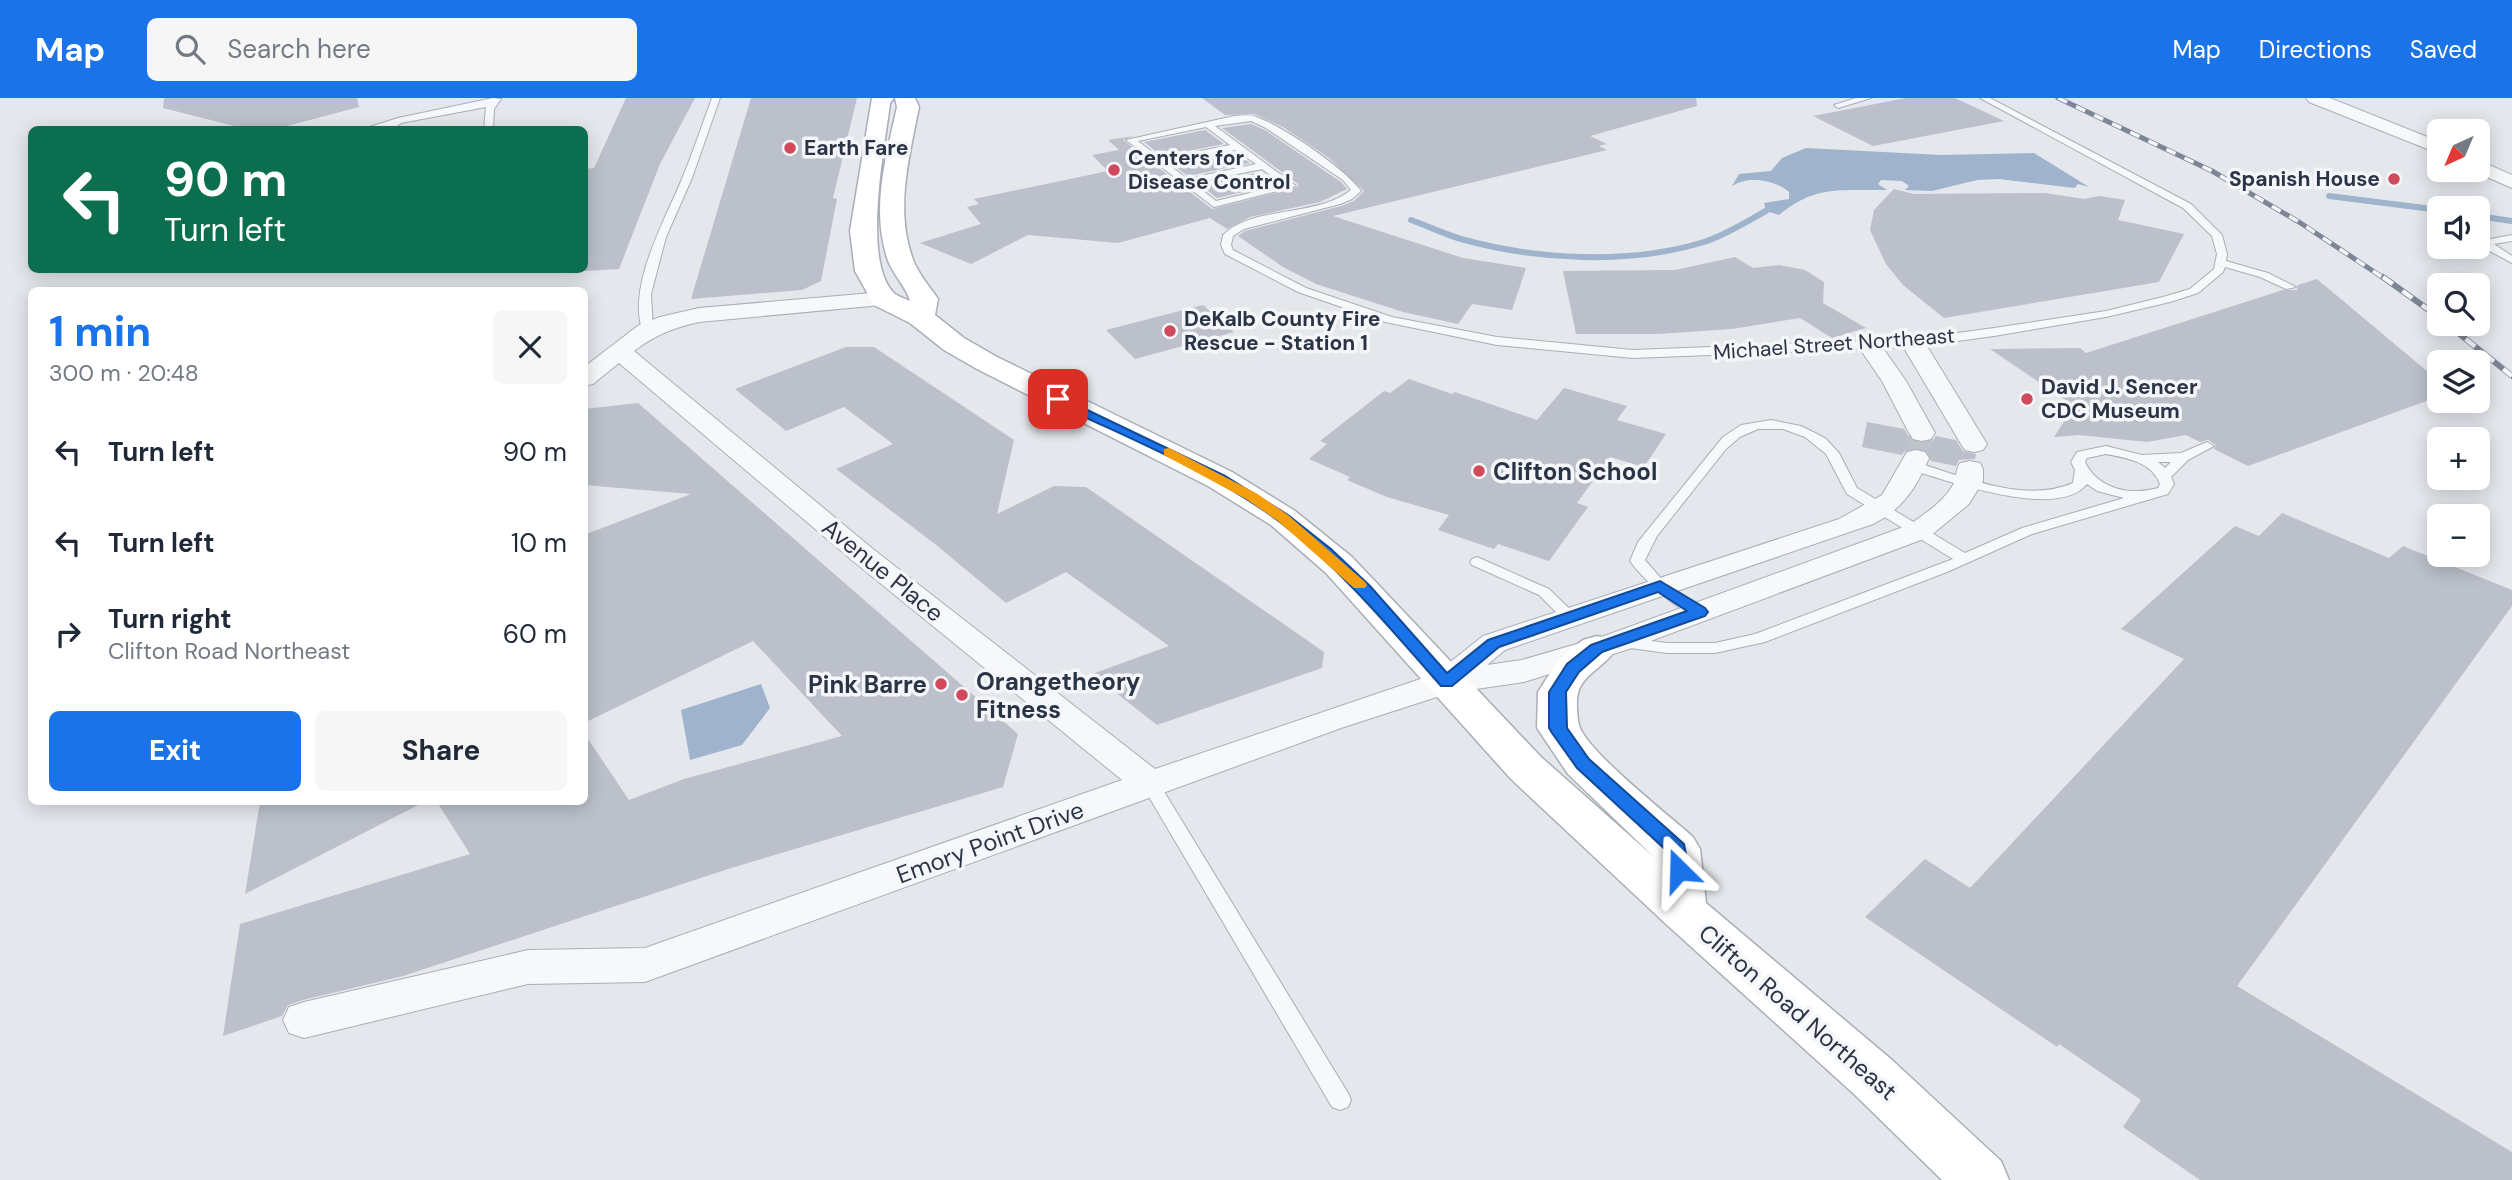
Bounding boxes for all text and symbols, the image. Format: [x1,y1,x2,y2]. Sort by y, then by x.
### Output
search box [147,18,637,81]
text: Map [35,28,105,71]
icon: search [171,30,209,68]
text: Search here [227,32,371,66]
text: Map [2173,34,2221,65]
text: Directions [2259,34,2372,65]
text: Saved [2410,34,2477,65]
north arrow [2427,119,2490,182]
map controls [2427,119,2490,567]
place label: Earth Fare [804,134,908,162]
marker: Earth Fare [782,140,798,156]
place label: Centers for Disease Control [1128,144,1291,196]
text: 90 m [164,147,287,211]
icon: left [49,154,140,245]
marker: Centers for Disease Control [1106,162,1122,178]
place label: Spanish House [2229,165,2380,193]
marker: Spanish House [2386,171,2402,187]
button: sound [2427,196,2490,259]
text: Turn left [164,209,286,251]
button: search [2427,273,2490,336]
text: 1 min [49,304,151,359]
place label: DeKalb County Fire Rescue - Station 1 [1184,305,1380,357]
button: close [493,310,567,384]
street label: Michael Street Northeast [1712,322,1956,366]
marker: DeKalb County Fire Rescue - Station 1 [1162,323,1178,339]
button: layers [2427,350,2490,413]
text: 300 m · 20:48 [49,358,199,388]
pin [1028,369,1088,429]
place label: David J. Sencer CDC Museum [2041,373,2198,425]
icon: arrive [1039,380,1077,418]
marker: David J. Sencer CDC Museum [2019,391,2035,407]
button: + [2427,427,2490,490]
icon: left [49,433,87,471]
text: Turn left [108,435,215,469]
text: 90 m [503,435,567,469]
place label: Clifton School [1493,456,1657,487]
marker: Clifton School [1471,463,1487,479]
button: − [2427,504,2490,567]
street label: Avenue Place [816,512,950,628]
icon: left [49,524,87,562]
text: Turn left [108,526,215,560]
text: 10 m [511,526,567,560]
text: Turn right [108,602,232,636]
icon: right [49,615,87,653]
text: 60 m [503,617,567,651]
text: Clifton Road Northeast [108,636,350,666]
place label: Orangetheory Fitness [976,666,1141,725]
place label: Pink Barre [808,669,927,700]
marker: Pink Barre [933,676,949,692]
marker: Orangetheory Fitness [954,687,970,703]
button: Exit [49,711,301,791]
button: Share [315,711,567,791]
street label: Emory Point Drive [892,794,1088,890]
position arrow [1642,833,1716,907]
street label: Clifton Road Northeast [1692,917,1904,1107]

